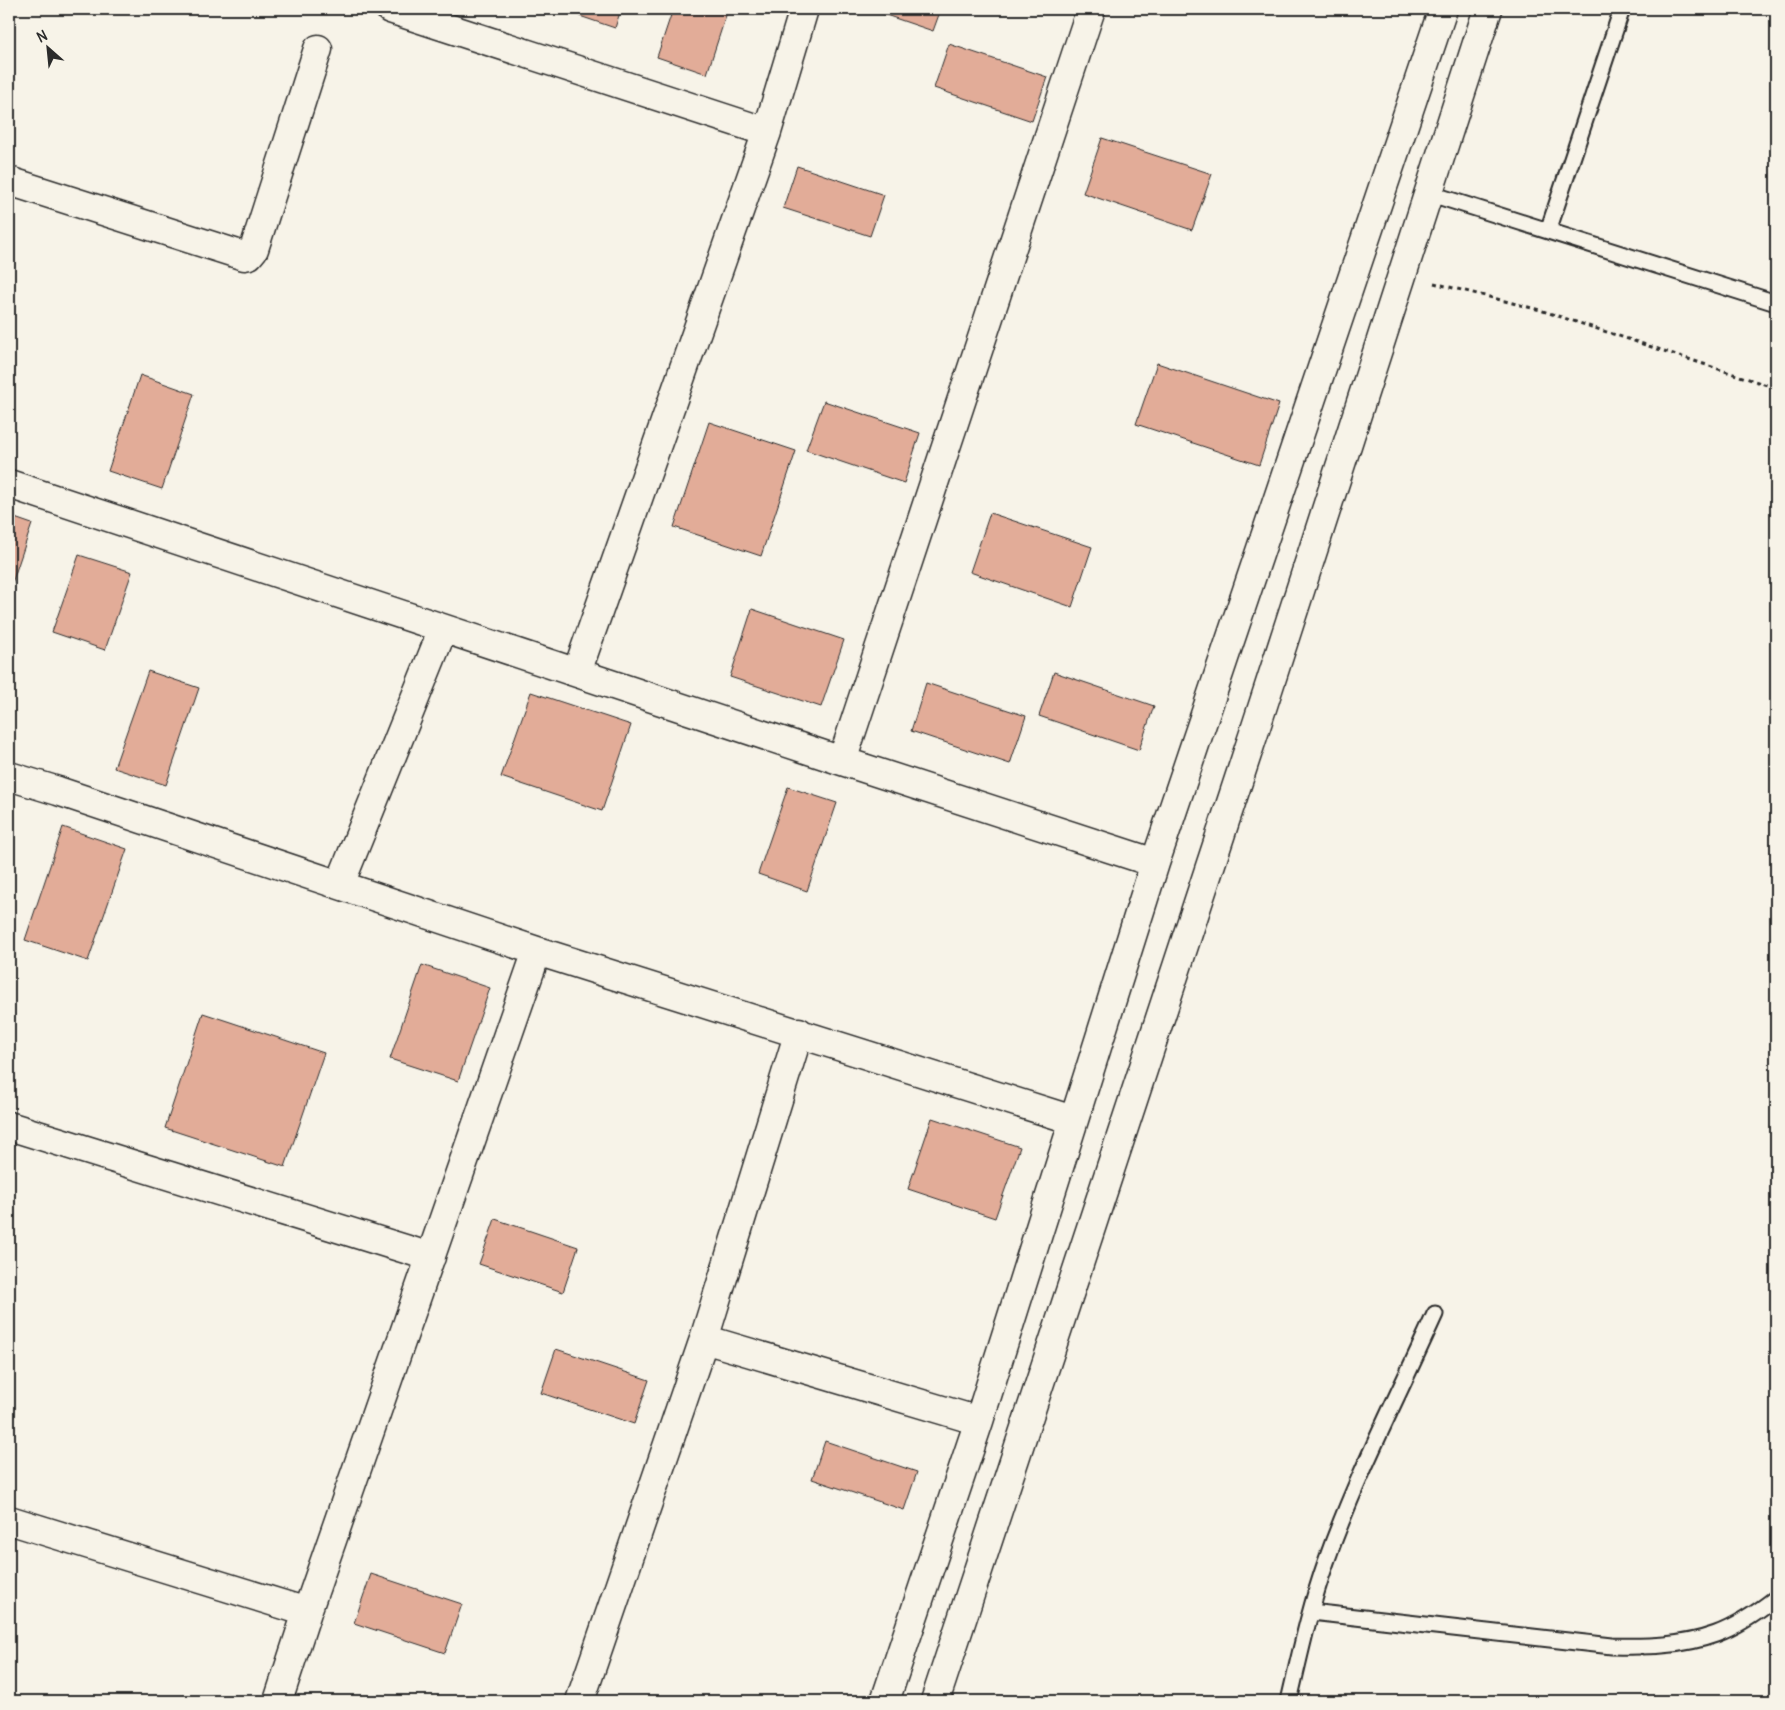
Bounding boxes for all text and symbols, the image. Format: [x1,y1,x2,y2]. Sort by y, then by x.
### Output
north arrow [22,22,72,72]
text: N [34,26,50,47]

